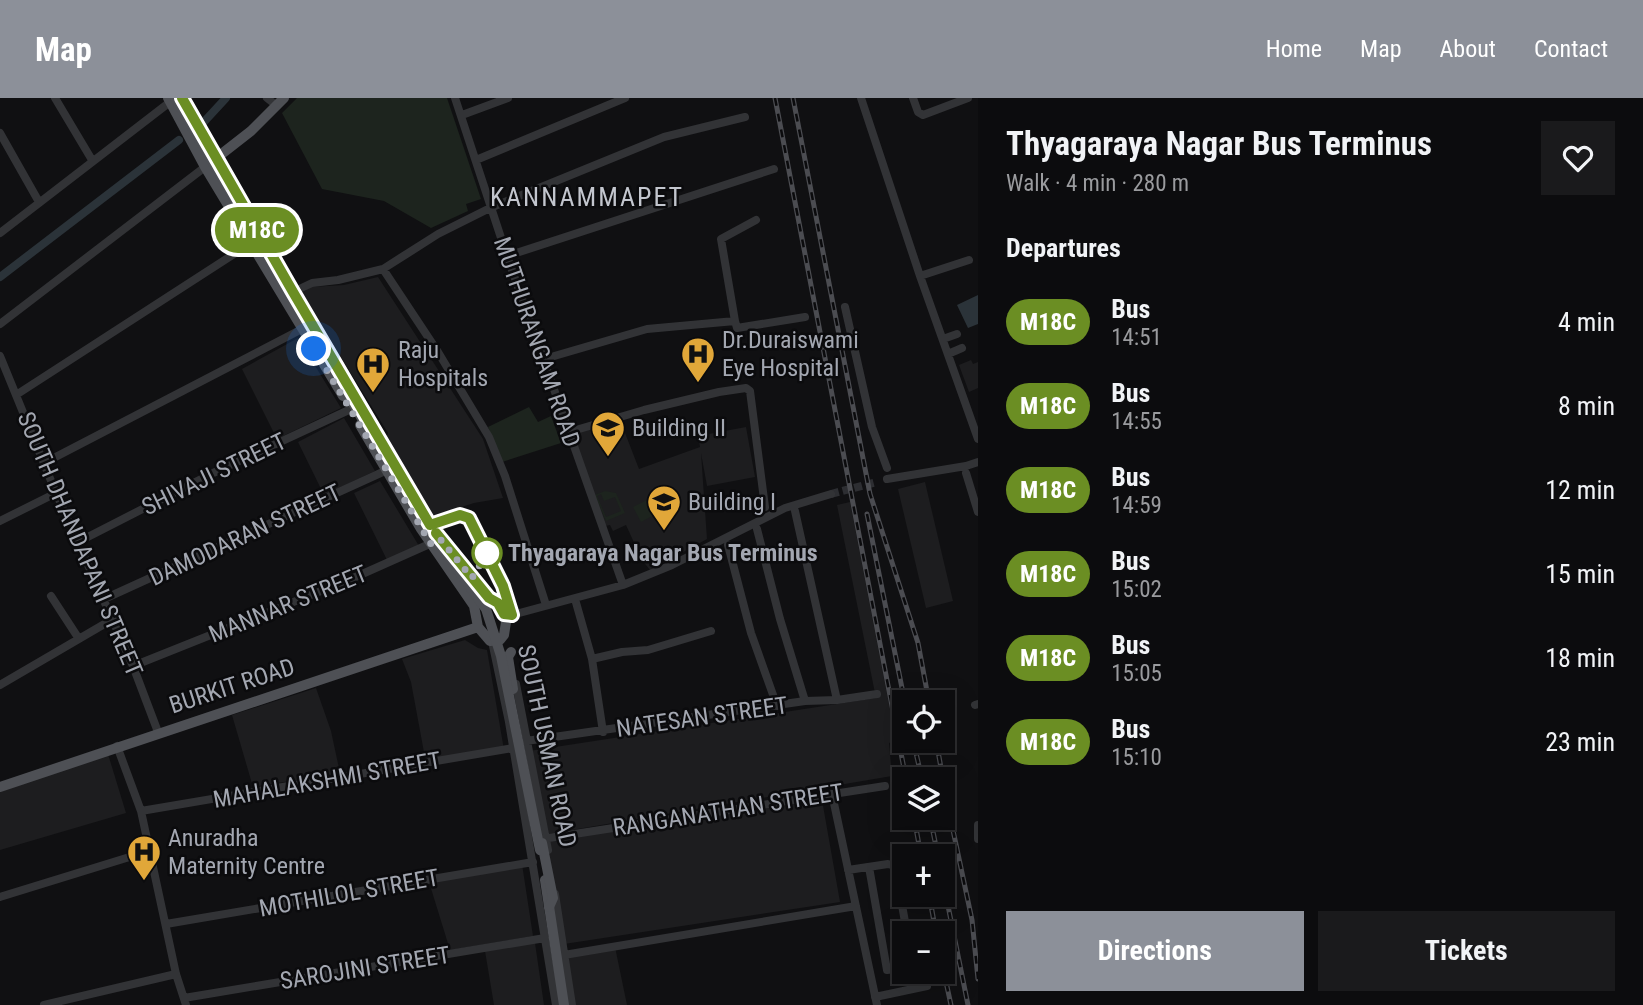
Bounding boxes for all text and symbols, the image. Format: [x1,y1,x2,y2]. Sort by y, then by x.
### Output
text: Map [35,30,92,69]
text: Home [1266,35,1322,63]
text: Map [1360,35,1402,63]
text: About [1440,35,1496,63]
text: Contact [1534,35,1608,63]
button: heart [1541,121,1615,195]
text: Thyagaraya Nagar Bus Terminus [1006,124,1432,163]
text: Walk · 4 min · 280 m [1006,170,1189,197]
district label: KANNAMMAPET [490,182,684,212]
line badge: M18C [208,207,306,253]
text: M18C [229,216,285,244]
street label: MUTHURANGAM ROAD [488,233,586,451]
text: Departures [1006,233,1121,263]
text: Bus [1111,294,1150,324]
text: 4 min [1558,307,1615,337]
text: M18C [1020,308,1076,336]
text: 14:51 [1111,324,1162,351]
place label: Dr.Duraiswami Eye Hospital [722,326,859,382]
your location [296,331,331,366]
hospital icon: Dr.Duraiswami Eye Hospital [679,335,717,384]
place label: Raju Hospitals [398,336,488,392]
hospital icon: Raju Hospitals [354,345,392,394]
text: Bus [1111,378,1150,408]
text: 8 min [1558,391,1615,421]
text: M18C [1020,392,1076,420]
street label: SOUTH DHANDAPANI STREET [12,408,148,680]
text: 14:55 [1111,408,1162,435]
school or university icon: Building II [589,409,627,458]
place label: Building II [632,414,726,442]
street label: SHIVAJI STREET [137,427,291,521]
text: Bus [1111,462,1150,492]
text: 12 min [1545,475,1615,505]
text: M18C [1020,476,1076,504]
street label: DAMODARAN STREET [145,478,345,592]
school or university icon: Building I [645,483,683,532]
place label: Building I [688,488,776,516]
text: 14:59 [1111,492,1162,519]
marker: Thyagaraya Nagar Bus Terminus [472,538,502,568]
place label: Thyagaraya Nagar Bus Terminus [508,539,818,567]
text: Bus [1111,546,1150,576]
street label: MANNAR STREET [205,559,371,649]
text: 15 min [1545,559,1615,589]
text: M18C [1020,560,1076,588]
text: 15:02 [1111,576,1162,603]
text: Bus [1111,630,1150,660]
street label: SOUTH USMAN ROAD [512,642,582,850]
text: 18 min [1545,643,1615,673]
text: M18C [1020,644,1076,672]
street label: BURKIT ROAD [166,653,298,719]
text: 15:05 [1111,660,1162,687]
map controls [892,690,955,984]
button: locate [892,690,955,753]
street label: NATESAN STREET [615,691,789,743]
text: Bus [1111,714,1150,744]
text: 23 min [1545,727,1615,757]
text: M18C [1020,728,1076,756]
text: 15:10 [1111,744,1162,771]
street label: MAHALAKSHMI STREET [211,746,443,814]
button: layers [892,767,955,830]
street label: RANGANATHAN STREET [611,778,845,842]
place label: Anuradha Maternity Centre [168,824,325,880]
hospital icon: Anuradha Maternity Centre [125,833,163,882]
button: + [892,844,955,907]
street label: MOTHILOL STREET [257,863,441,923]
button: Directions [1006,911,1304,991]
button: Tickets [1318,911,1615,991]
button: − [892,921,955,984]
street label: SAROJINI STREET [278,941,452,995]

